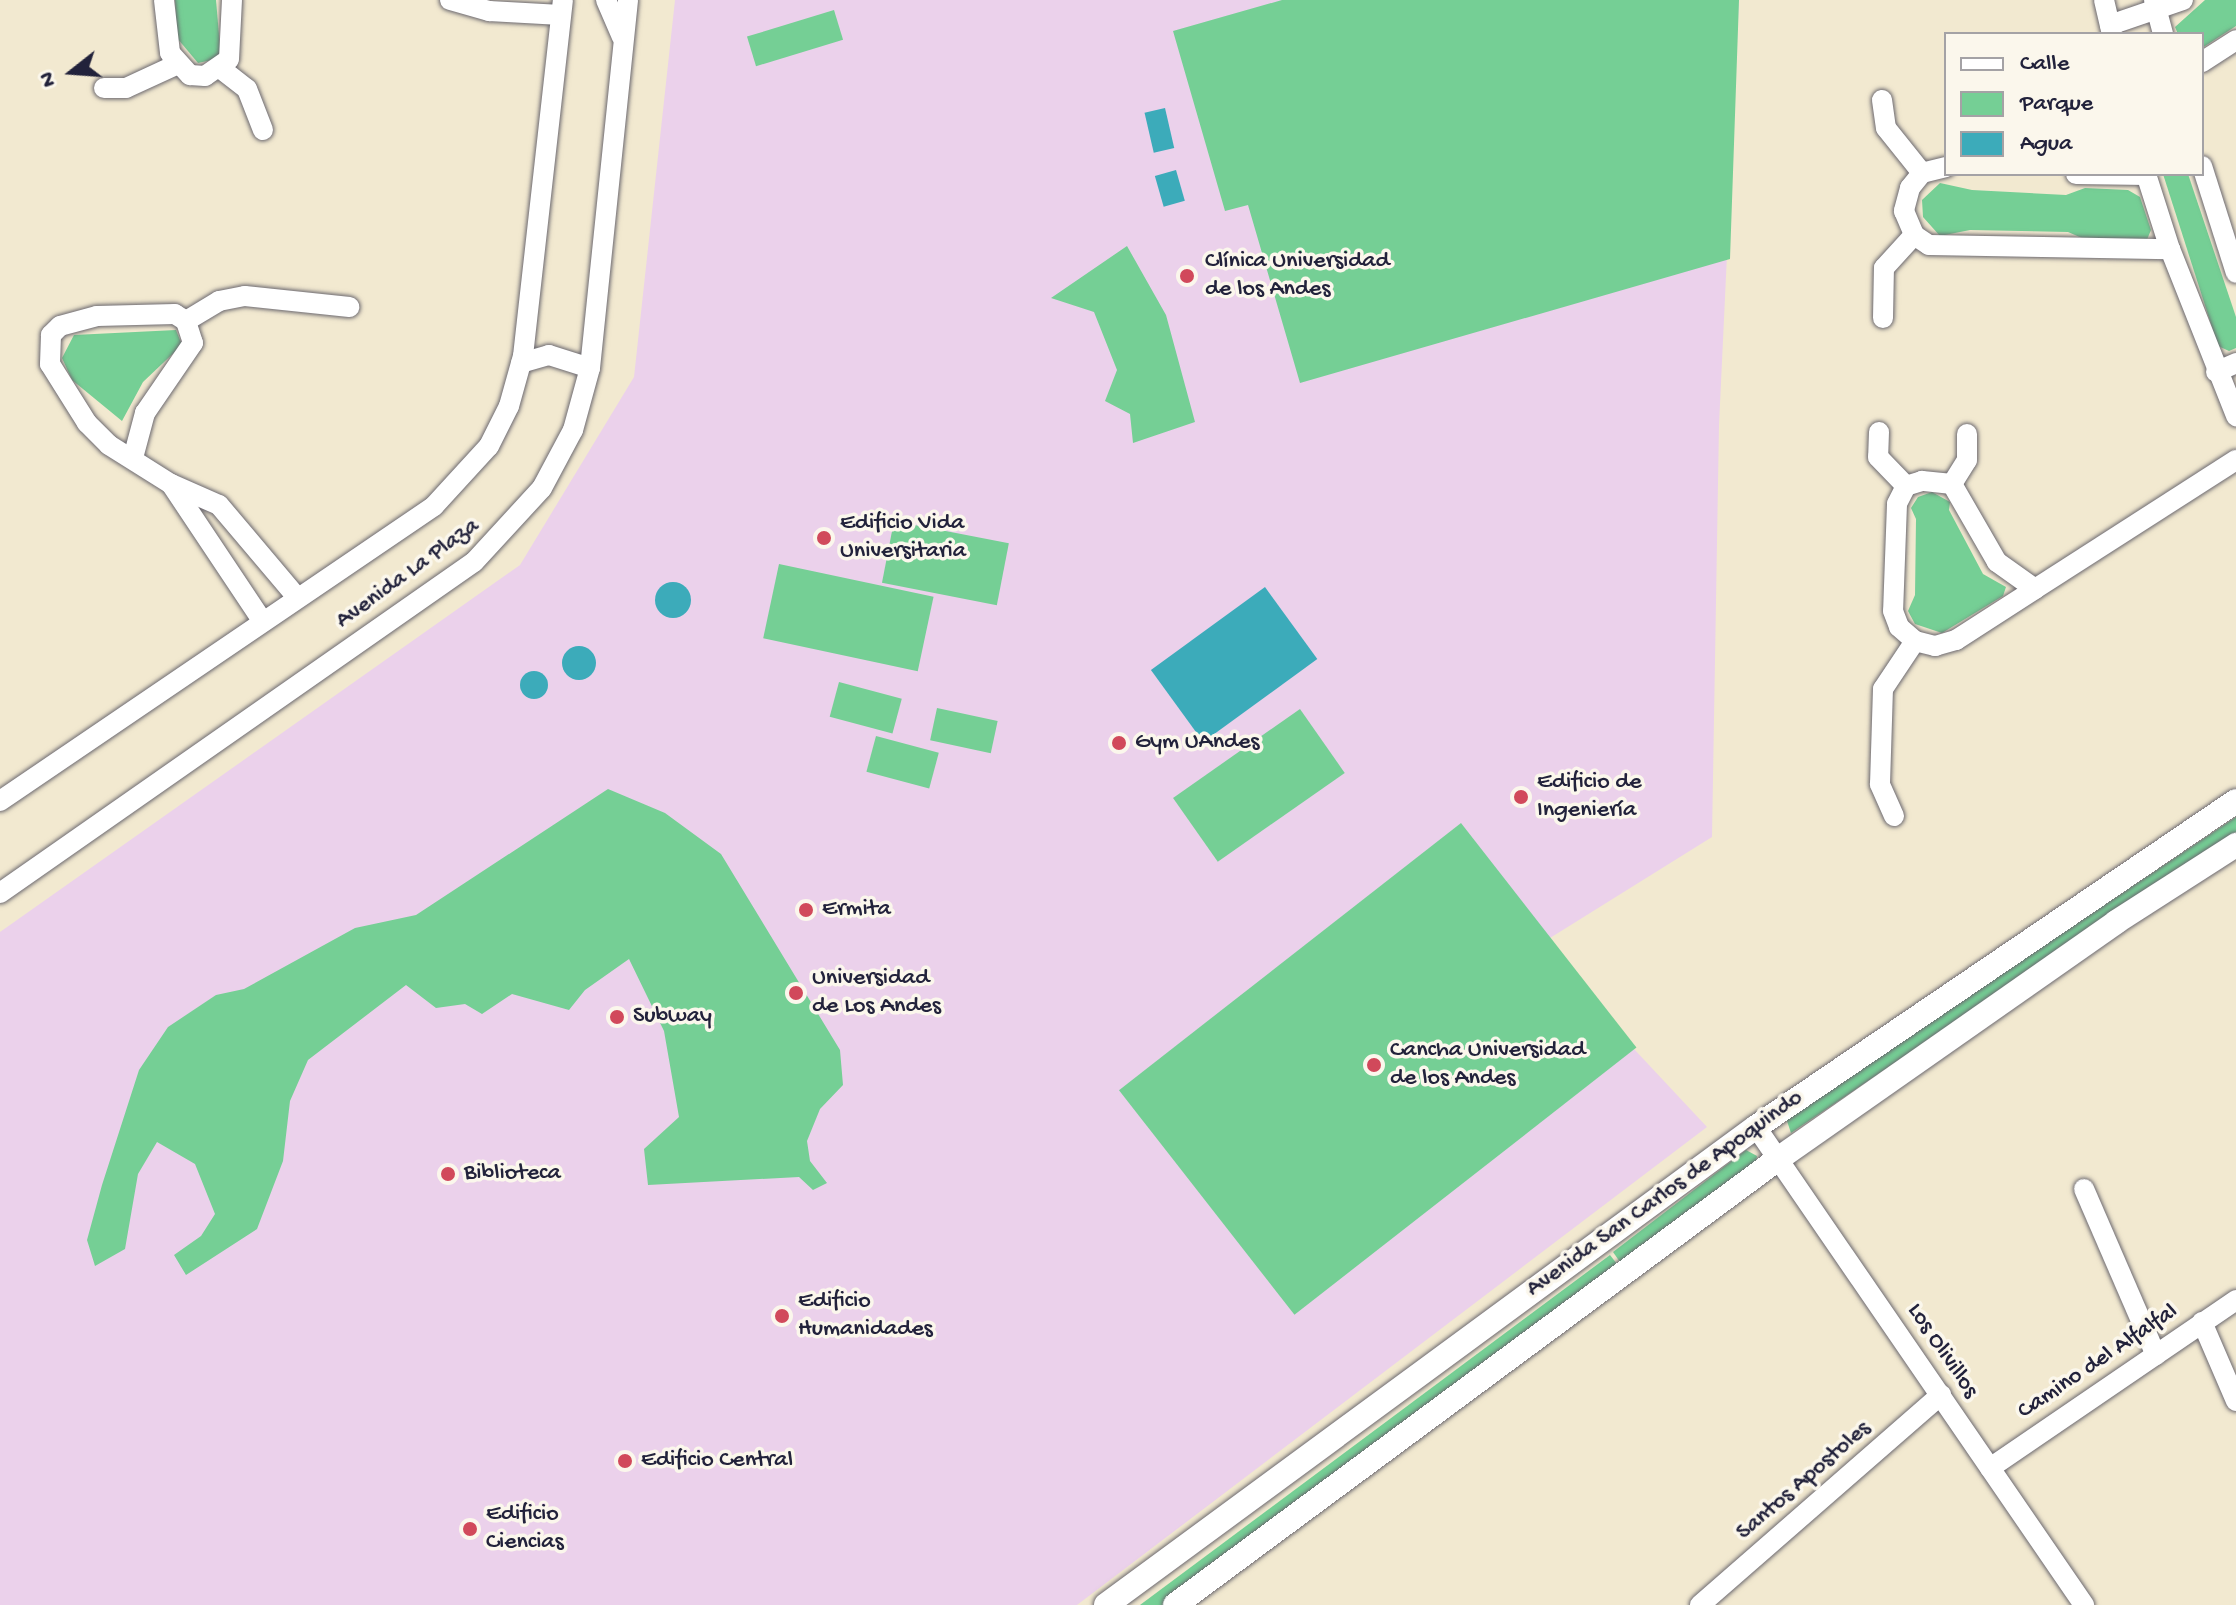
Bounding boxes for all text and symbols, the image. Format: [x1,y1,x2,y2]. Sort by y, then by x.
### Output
north arrow [32,32,112,112]
legend [1944,32,2204,176]
text: Calle [2020,50,2069,79]
text: N [35,68,64,90]
text: Parque [2020,90,2093,119]
text: Agua [2020,130,2072,159]
place label: Clínica Universidad de los Andes [1205,248,1390,304]
marker: Clínica Universidad de los Andes [1176,265,1198,287]
place label: Edificio Vida Universitaria [840,510,966,566]
street label: Avenida La Plaza [331,512,485,636]
marker: Edificio Vida Universitaria [815,529,833,547]
place label: Gym UAndes [1135,729,1259,757]
marker: Gym UAndes [1110,734,1128,752]
place label: Edificio de Ingeniería [1537,769,1642,825]
marker: Edificio de Ingeniería [1512,788,1530,806]
place label: Ermita [822,896,891,924]
marker: Ermita [797,901,815,919]
place label: Universidad de Los Andes [812,965,941,1021]
marker: Universidad de Los Andes [787,984,805,1002]
place label: Subway [633,1003,712,1031]
marker: Subway [608,1008,626,1026]
place label: Cancha Universidad de los Andes [1390,1037,1585,1093]
marker: Cancha Universidad de los Andes [1365,1056,1383,1074]
street label: Avenida San Carlos de Apoquindo [1521,1084,1809,1304]
place label: Biblioteca [464,1160,561,1188]
marker: Biblioteca [439,1165,457,1183]
place label: Edificio Humanidades [798,1288,933,1344]
street label: Los Olivillos [1900,1298,1984,1404]
street label: Camino del Alfalfal [2012,1298,2184,1426]
marker: Edificio Humanidades [773,1307,791,1325]
street label: Santos Apostoles [1731,1415,1877,1547]
place label: Edificio Central [641,1447,793,1475]
marker: Edificio Central [616,1452,634,1470]
place label: Edificio Ciencias [486,1501,564,1557]
marker: Edificio Ciencias [461,1520,479,1538]

